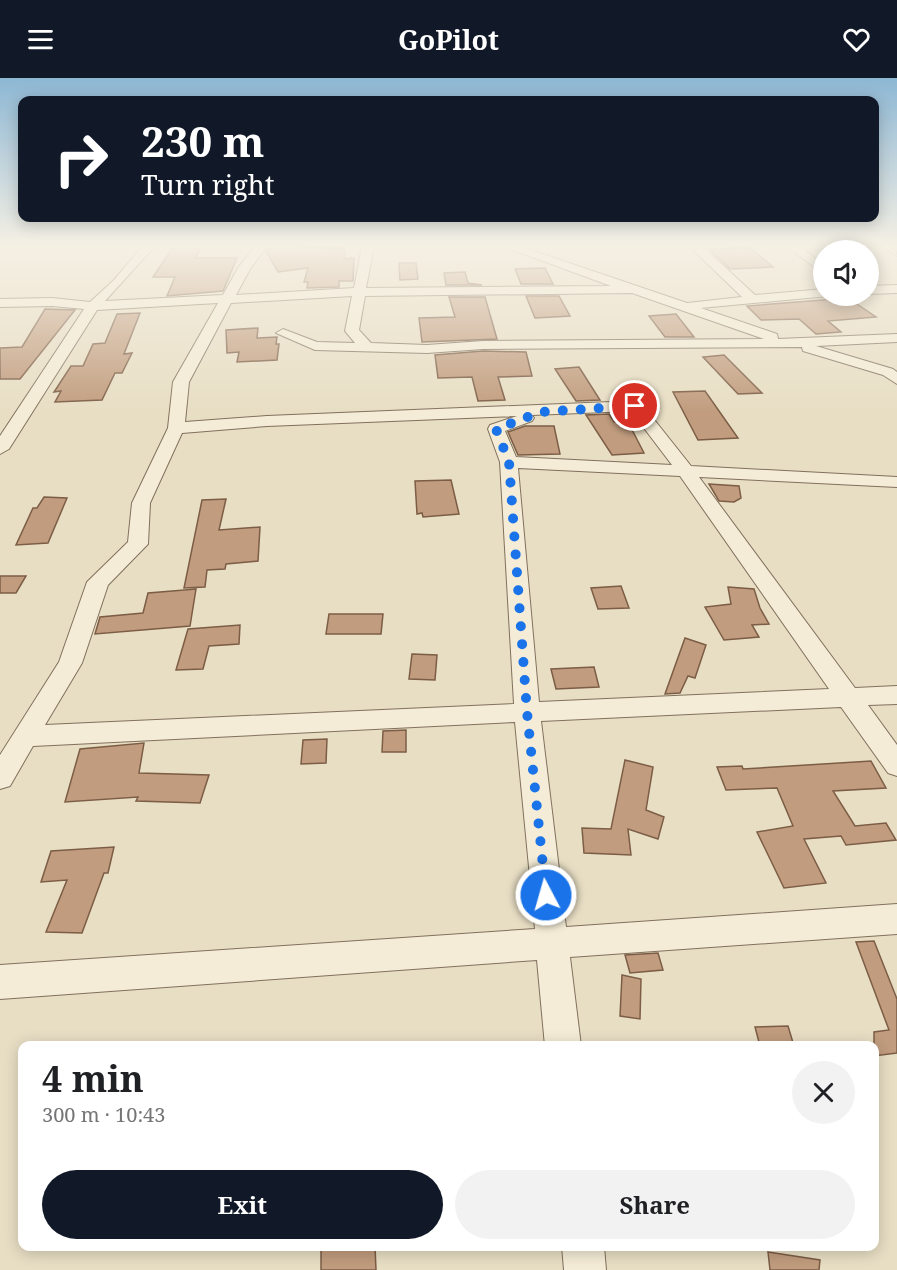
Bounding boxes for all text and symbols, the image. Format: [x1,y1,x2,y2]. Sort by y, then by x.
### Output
text: GoPilot [398,21,499,58]
icon: menu [24,23,57,56]
icon: heart [840,23,873,56]
text: 230 m [141,112,265,169]
icon: right [42,120,120,198]
text: Turn right [141,166,274,203]
map controls [813,240,879,306]
button: sound [813,240,879,306]
pin [609,380,660,431]
icon: arrive [618,389,651,422]
position arrow [514,863,578,927]
text: 4 min [42,1054,144,1103]
button: close [792,1061,855,1124]
text: 300 m · 10:43 [42,1101,165,1128]
button: Exit [42,1170,443,1239]
button: Share [455,1170,855,1239]

